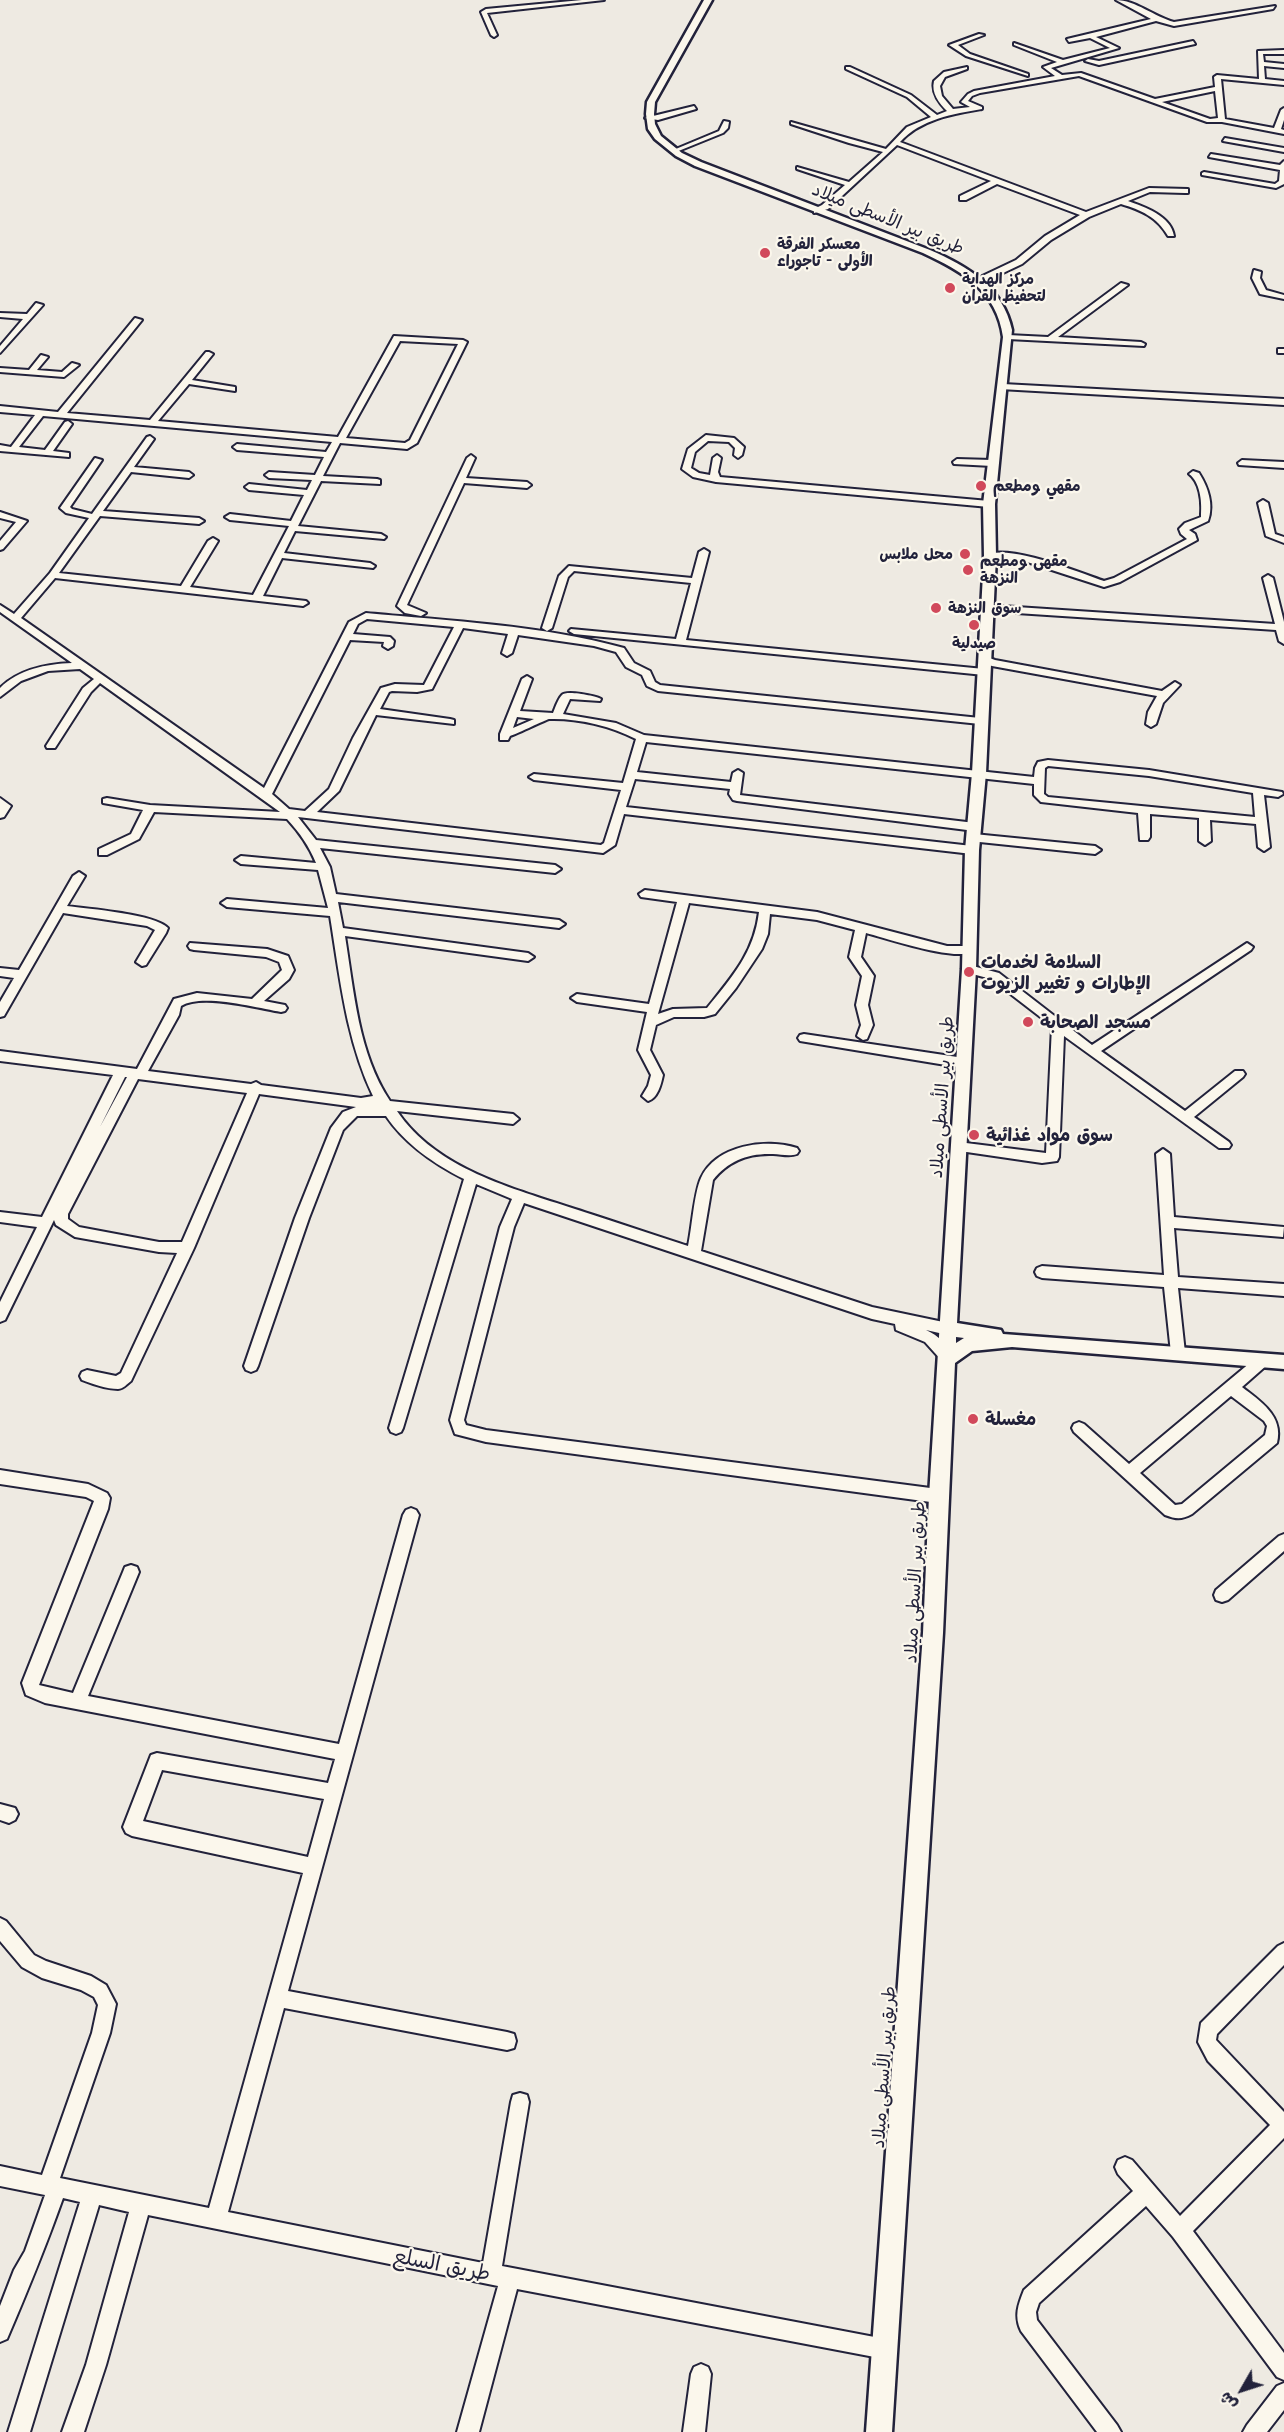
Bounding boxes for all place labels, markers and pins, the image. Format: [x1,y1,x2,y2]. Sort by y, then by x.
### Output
place label: معسكر الفرقة الأولى - تاجوراء [777,235,873,270]
marker: معسكر الفرقة الأولى - تاجوراء [758,246,772,260]
place label: مركز الهداية لتحفيظ القران [962,270,1046,305]
marker: مركز الهداية لتحفيظ القران [943,281,957,295]
place label: مقهي ومطعم [993,477,1081,495]
marker: مقهي ومطعم [974,479,988,493]
place label: محل ملابس [880,545,953,563]
marker: محل ملابس [958,547,972,561]
place label: مقهى ومطعم النزهة [980,552,1068,587]
marker: مقهى ومطعم النزهة [961,563,975,577]
place label: سوق النزهة [948,599,1021,617]
marker: سوق النزهة [929,601,943,615]
marker: صيدلية [967,618,981,632]
place label: صيدلية [952,634,996,652]
place label: السلامة لخدمات الإطارات و تغيير الزيوت [981,951,1150,994]
marker: السلامة لخدمات الإطارات و تغيير الزيوت [962,965,976,979]
place label: مسجد الصحابة [1040,1011,1151,1033]
marker: مسجد الصحابة [1021,1015,1035,1029]
place label: سوق مواد غذائية [986,1124,1113,1146]
marker: سوق مواد غذائية [967,1128,981,1142]
place label: مغسلة [985,1408,1036,1430]
marker: مغسلة [966,1412,980,1426]

